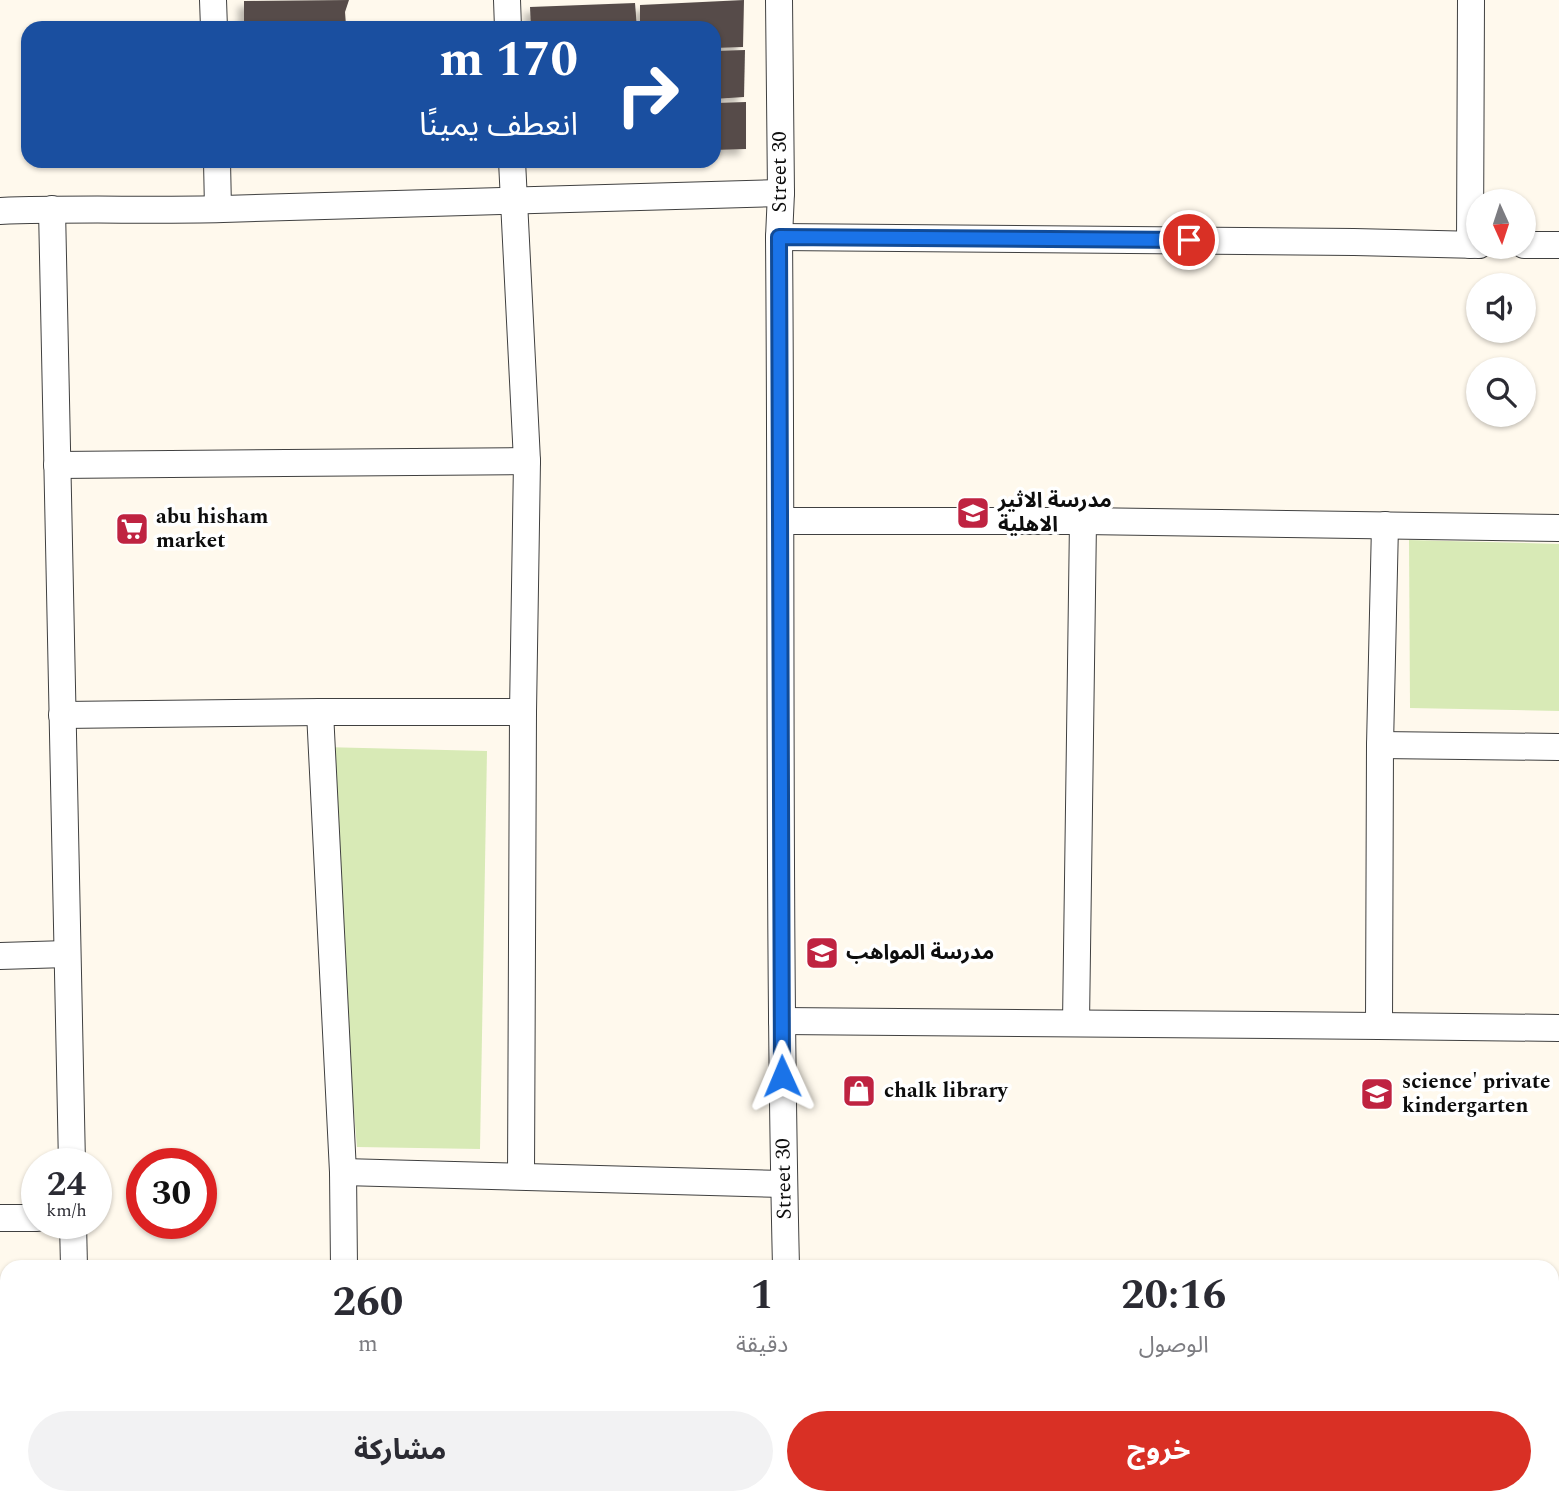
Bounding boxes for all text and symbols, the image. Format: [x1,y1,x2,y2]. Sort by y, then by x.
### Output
text: 170 m [439,23,578,98]
icon: right [602,49,693,140]
text: انعطف يمينًا [419,101,578,150]
street label: Street 30 [764,131,796,213]
north arrow [1466,189,1536,259]
map controls [1466,189,1536,427]
pin [1159,210,1219,270]
icon: arrive [1170,221,1208,259]
button: sound [1466,273,1536,343]
button: search [1466,357,1536,427]
place label: مدرسة الاثير الاهلية [997,485,1112,541]
school or university icon: مدرسة الاثير الاهلية [954,494,992,532]
place label: abu hisham market [156,501,268,557]
supermarket icon: abu hisham market [113,510,151,548]
school or university icon: مدرسة المواهب [803,934,841,972]
place label: مدرسة المواهب [846,937,994,969]
position arrow [745,1039,819,1113]
place label: science' private kindergarten [1402,1066,1550,1122]
shop icon: chalk library [840,1072,878,1110]
place label: chalk library [884,1075,1009,1107]
school or university icon: science' private kindergarten [1358,1075,1396,1113]
street label: Street 30 [767,1138,801,1220]
speed limit sign: 30 [126,1148,217,1239]
text: 24 [47,1158,86,1211]
text: km/h [46,1197,87,1224]
text: 1 [750,1264,774,1327]
text: 20:16 [1121,1264,1226,1327]
text: 260 [333,1271,403,1334]
text: m [358,1327,378,1362]
text: دقيقة [736,1328,788,1363]
text: الوصول [1139,1328,1209,1363]
button: مشاركة [28,1411,773,1491]
button: خروج [787,1411,1531,1491]

